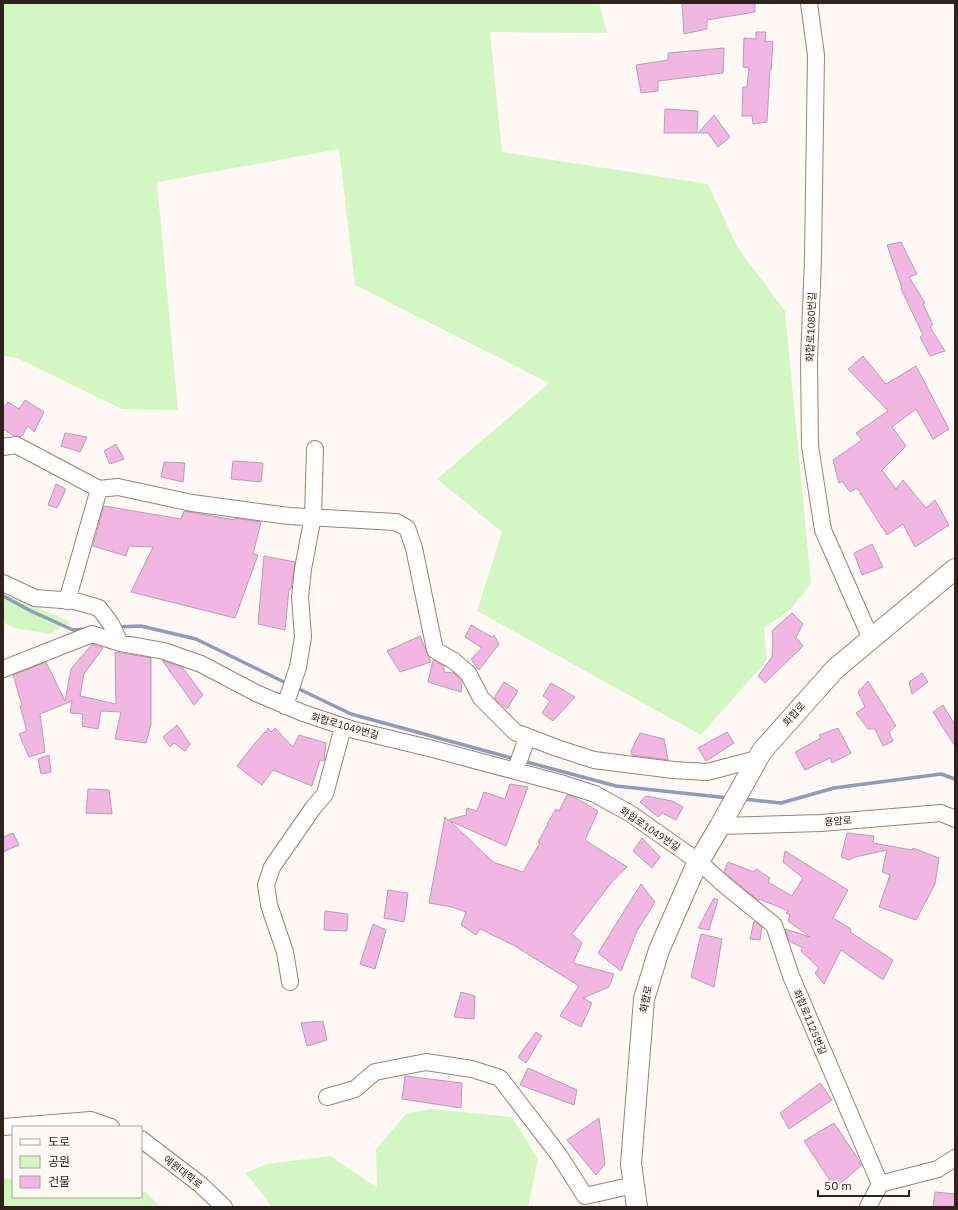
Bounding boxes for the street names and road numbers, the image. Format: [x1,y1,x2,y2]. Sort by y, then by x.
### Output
street label: 화합로1080번길 [803,292,819,362]
street label: 화합로 [780,699,808,729]
street label: 화합로1049번길 [310,710,380,742]
street label: 화합로1049번길 [617,804,683,854]
street label: 용암로 [824,814,852,828]
street label: 화합로 [637,984,655,1014]
street label: 화합로1125번길 [790,987,830,1057]
street label: 예원대학로 [161,1153,205,1191]

